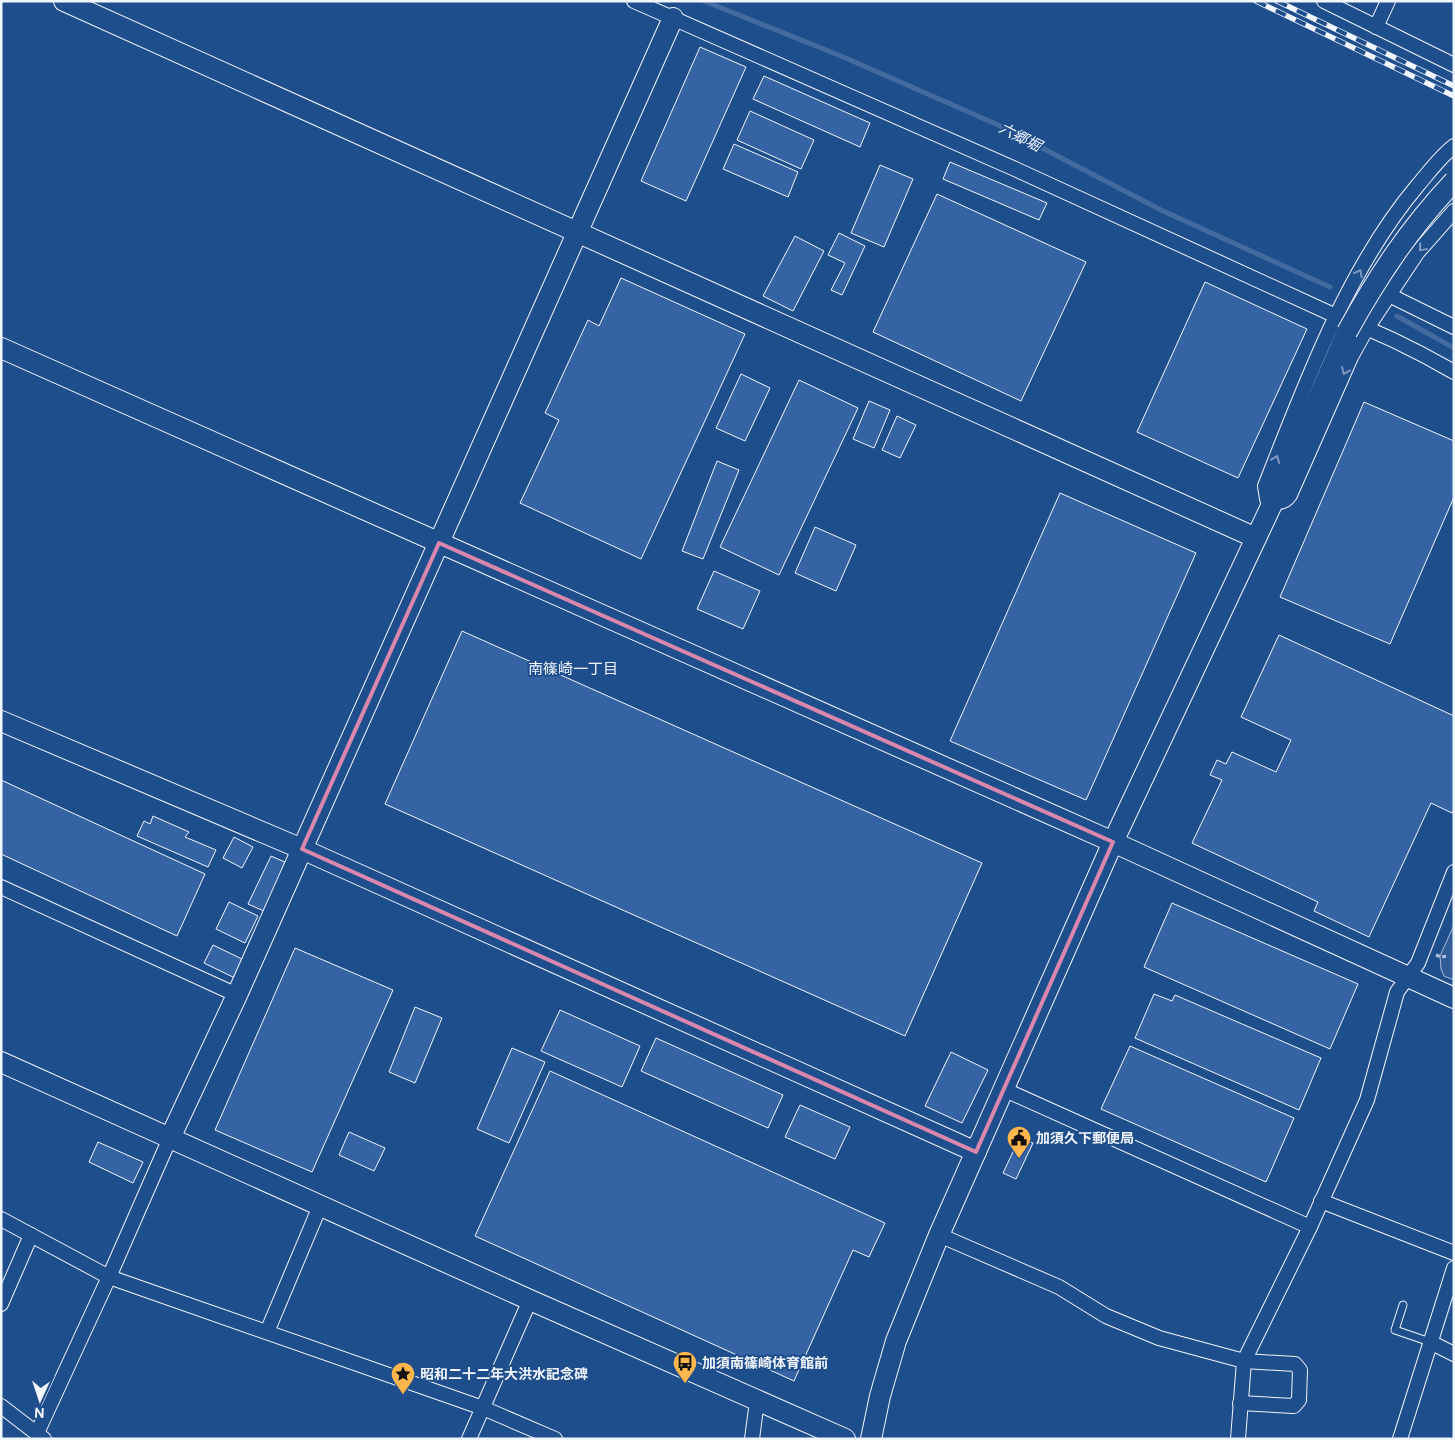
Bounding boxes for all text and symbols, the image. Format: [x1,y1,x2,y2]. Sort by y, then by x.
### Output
water label: 六郷堀 [995,118,1046,157]
one-way arrow [1419,242,1428,251]
one-way arrow [1353,269,1363,278]
one-way arrow [1340,366,1351,375]
one-way arrow [1270,455,1280,464]
district label: 南篠崎一丁目 [528,659,618,679]
public building icon: 加須久下郵便局 [1006,1125,1032,1159]
place label: 加須久下郵便局 [1036,1129,1134,1147]
bus stop icon: 加須南篠崎体育館前 [672,1350,698,1384]
place label: 加須南篠崎体育館前 [702,1354,828,1372]
place icon: 昭和二十二年大洪水記念碑 [390,1361,416,1395]
place label: 昭和二十二年大洪水記念碑 [420,1365,588,1383]
north arrow [15,1375,65,1425]
text: N [34,1404,45,1422]

